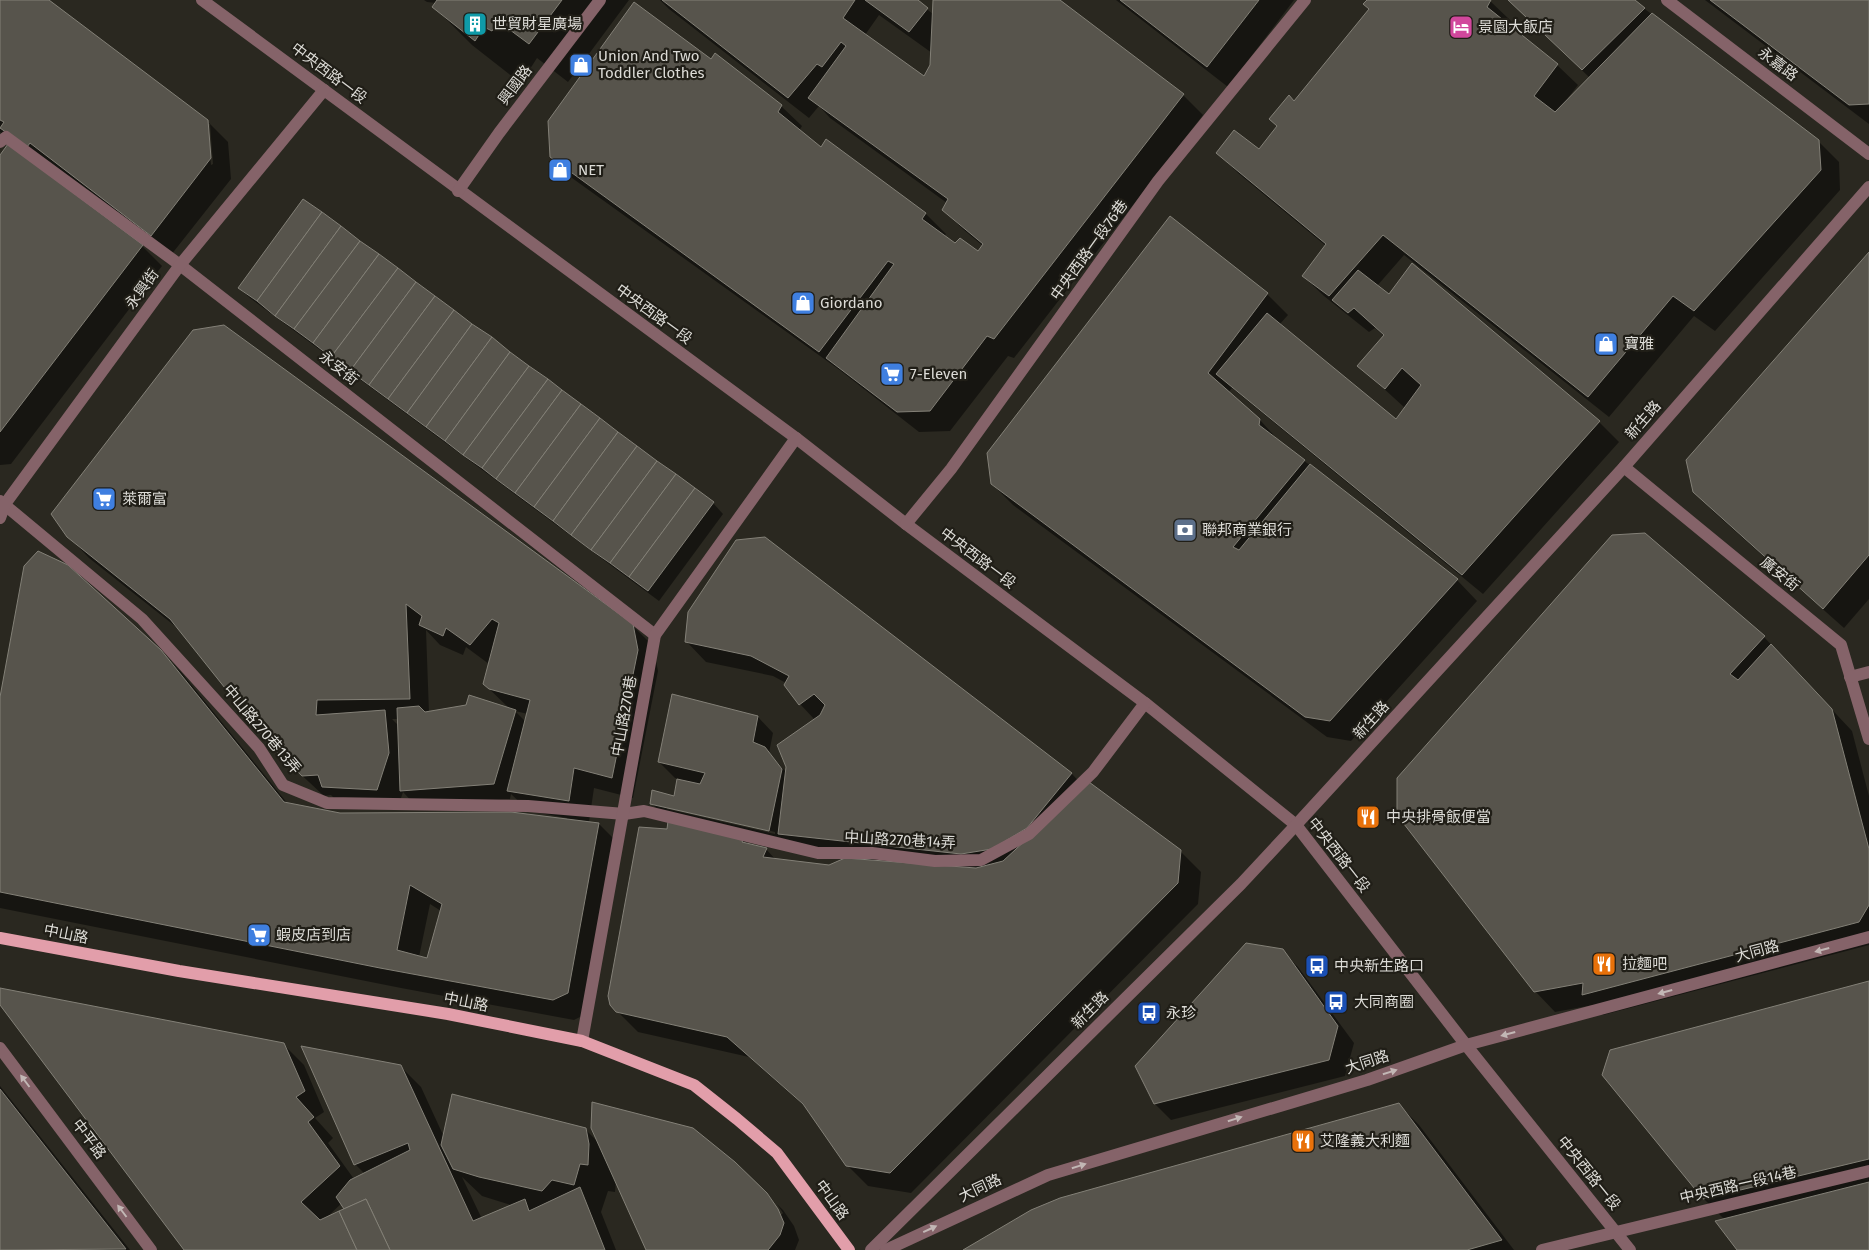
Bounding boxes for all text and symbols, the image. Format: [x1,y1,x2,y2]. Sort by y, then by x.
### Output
building icon: 世貿財星廣場 [462,11,488,37]
hotel icon: 景園大飯店 [1448,14,1474,40]
place label: 世貿財星廣場 [492,15,582,33]
place label: 景園大飯店 [1478,18,1553,36]
street label: 中央西路一段 [288,39,370,107]
street label: 永嘉路 [1755,43,1801,85]
place label: Union And Two Toddler Clothes [598,47,705,82]
shop icon: Union And Two Toddler Clothes [568,52,594,78]
street label: 興國路 [494,62,536,108]
shop icon: NET [547,157,573,183]
place label: NET [578,161,604,179]
street label: 中央西路一段76巷 [1047,196,1131,304]
street label: 永興街 [121,266,163,312]
street label: 中央西路一段 [612,280,696,348]
shop icon: Giordano [790,290,816,316]
place label: Giordano [820,294,882,312]
shop icon: 寶雅 [1593,331,1619,357]
place label: 寶雅 [1624,335,1654,353]
street label: 永安街 [316,347,362,389]
supermarket icon: 7-Eleven [879,361,905,387]
place label: 7-Eleven [910,365,967,383]
street label: 新生路 [1621,397,1665,443]
supermarket icon: 萊爾富 [91,486,117,512]
place label: 萊爾富 [122,490,167,508]
bank icon: 聯邦商業銀行 [1172,517,1198,543]
place label: 聯邦商業銀行 [1202,521,1292,539]
street label: 中央西路一段 [937,524,1019,592]
street label: 廣安街 [1757,553,1803,595]
street label: 中山路270巷 [608,674,640,758]
street label: 中山路270巷13弄 [219,681,305,777]
street label: 新生路 [1349,697,1393,743]
restaurant icon: 中央排骨飯便當 [1355,804,1381,830]
place label: 中央排骨飯便當 [1386,808,1491,826]
street label: 中央西路一段 [1304,814,1374,896]
street label: 中山路270巷14弄 [844,828,956,852]
street label: 中山路 [42,921,90,947]
supermarket icon: 蝦皮店到店 [246,922,272,948]
place label: 蝦皮店到店 [276,926,351,944]
street label: 大同路 [1733,936,1781,966]
one-way arrow [1814,946,1829,954]
restaurant icon: 拉麵吧 [1591,951,1617,977]
bus stop icon: 中央新生路口 [1304,953,1330,979]
place label: 拉麵吧 [1622,955,1667,973]
place label: 中央新生路口 [1334,957,1424,975]
street label: 新生路 [1068,988,1112,1032]
one-way arrow [1657,988,1673,996]
street label: 中山路 [442,989,490,1015]
bus stop icon: 大同商圈 [1323,989,1349,1015]
place label: 大同商圈 [1354,993,1414,1011]
bus stop icon: 永珍 [1136,1000,1162,1026]
place label: 永珍 [1166,1004,1196,1022]
one-way arrow [1500,1030,1516,1038]
street label: 大同路 [1343,1046,1391,1078]
one-way arrow [1383,1068,1398,1075]
one-way arrow [19,1075,30,1088]
one-way arrow [1227,1115,1242,1123]
street label: 中平路 [68,1116,110,1162]
restaurant icon: 艾隆義大利麵 [1290,1128,1316,1154]
place label: 艾隆義大利麵 [1320,1132,1410,1150]
street label: 中央西路一段 [1554,1132,1624,1214]
one-way arrow [1072,1161,1087,1169]
street label: 中央西路一段14巷 [1678,1163,1798,1207]
street label: 大同路 [956,1170,1004,1206]
street label: 中山路 [811,1177,853,1223]
one-way arrow [117,1204,127,1218]
one-way arrow [923,1225,937,1233]

